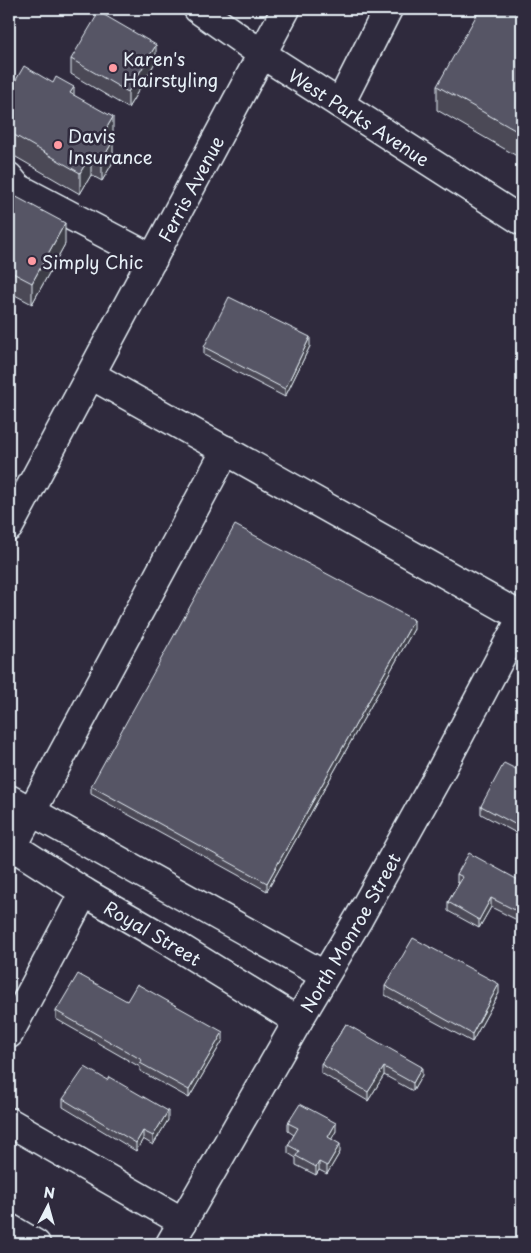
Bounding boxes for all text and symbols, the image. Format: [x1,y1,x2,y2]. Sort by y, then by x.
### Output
place label: Karen's Hairstyling [123,45,218,93]
street label: West Parks Avenue [283,61,436,172]
marker: Karen's Hairstyling [107,62,119,74]
place label: Davis Insurance [68,122,153,170]
street label: Ferris Avenue [151,130,230,246]
marker: Davis Insurance [52,139,64,151]
place label: Simply Chic [42,248,143,275]
marker: Simply Chic [26,255,38,267]
street label: North Monroe Street [293,847,406,1017]
street label: Royal Street [99,893,207,972]
north arrow [22,1180,72,1230]
text: N [43,1182,56,1204]

